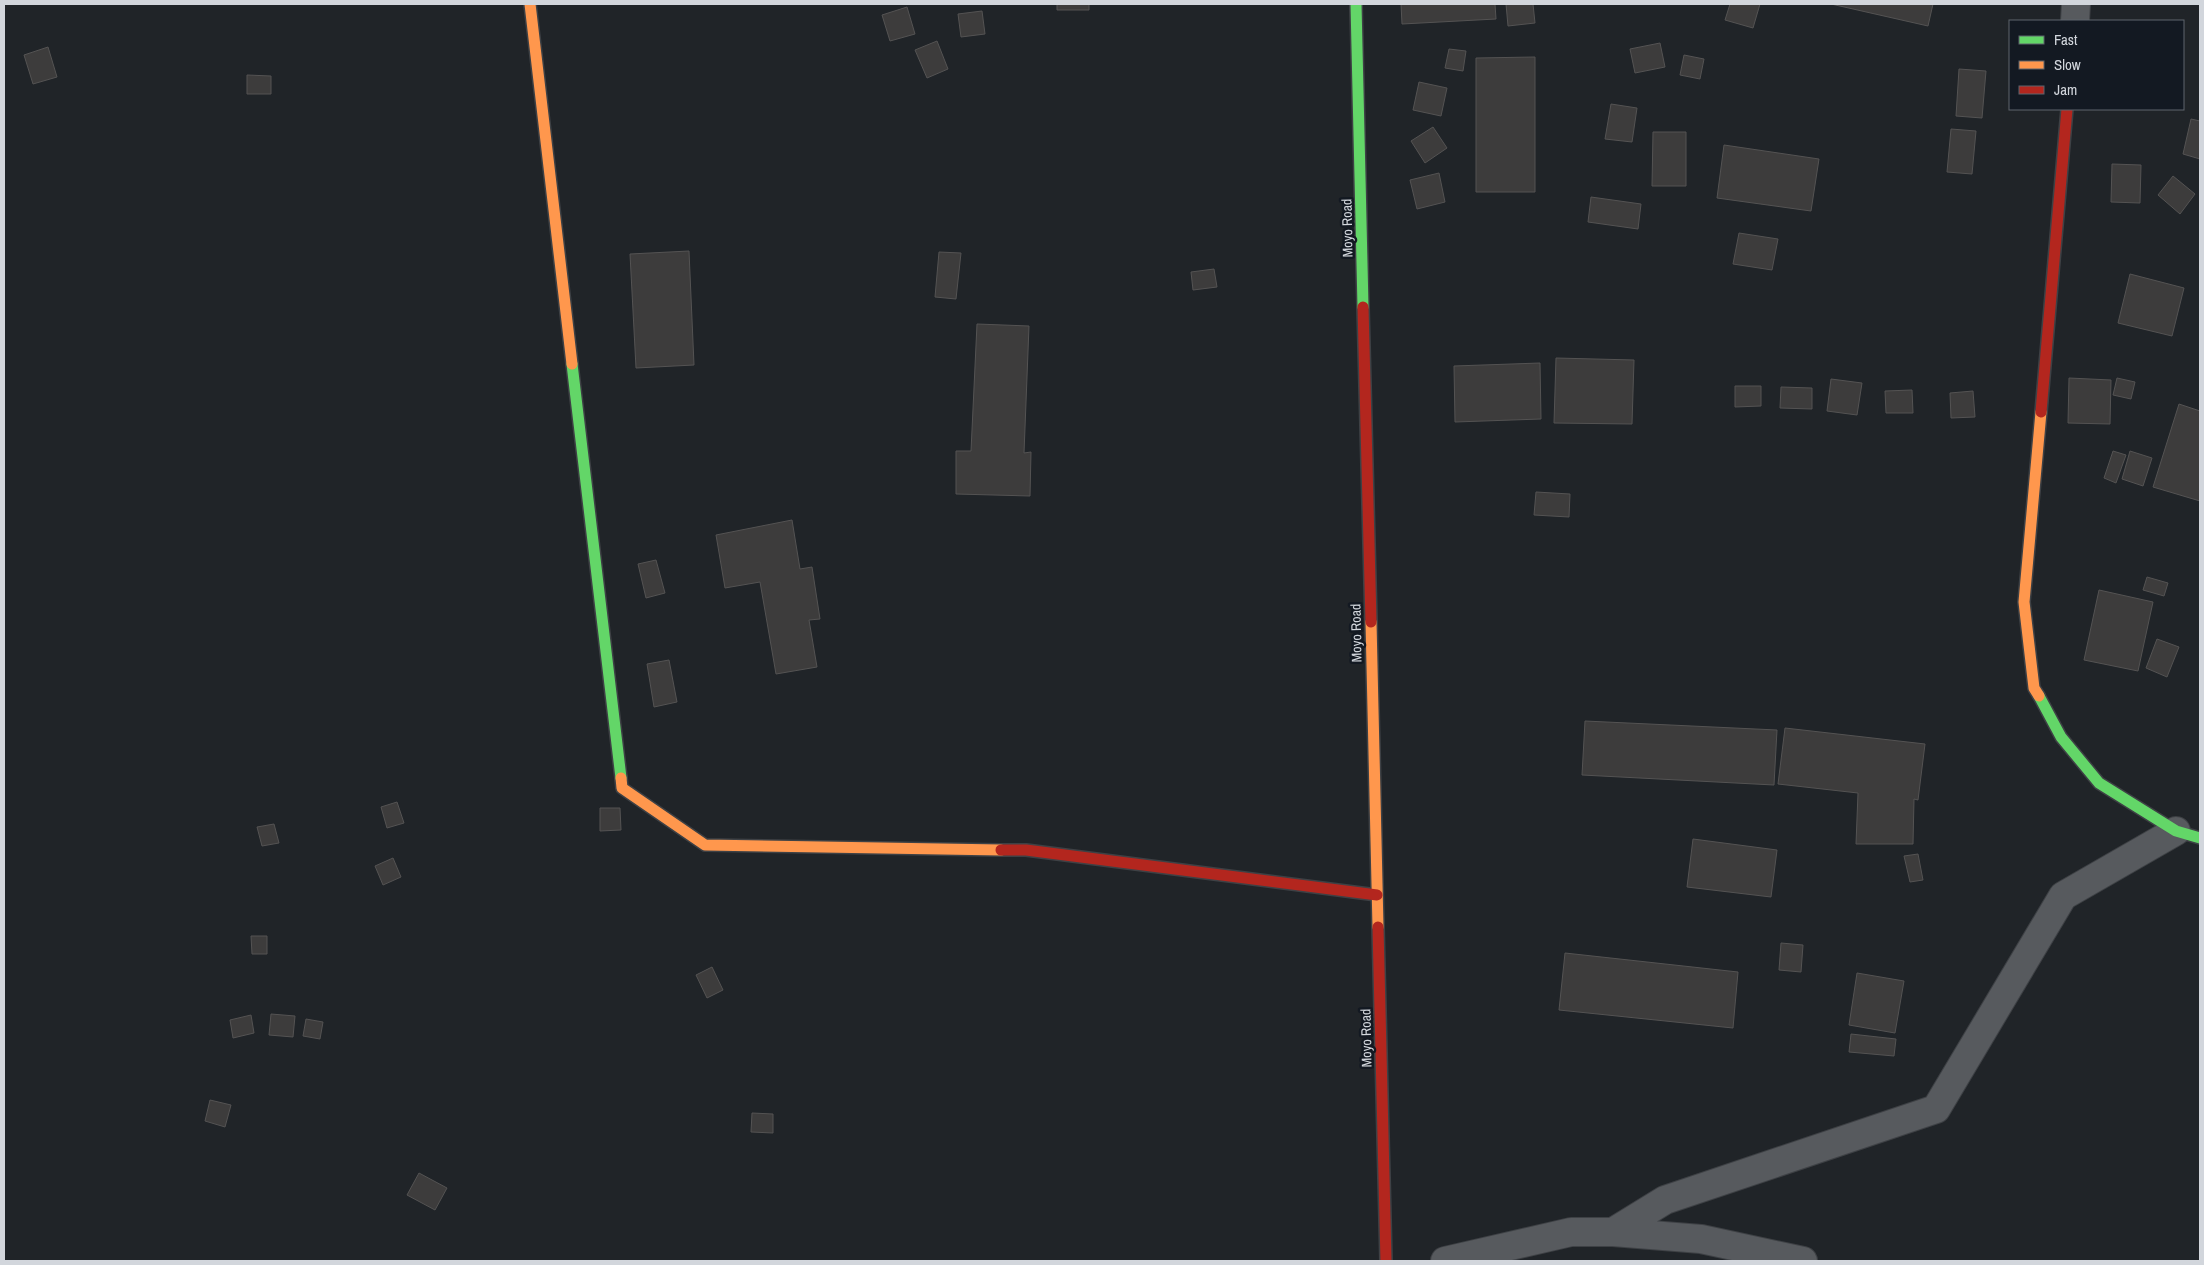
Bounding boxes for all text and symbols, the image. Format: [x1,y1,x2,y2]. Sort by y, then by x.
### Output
legend [2009,20,2184,110]
text: Fast [2054,29,2078,50]
text: Slow [2054,54,2081,75]
text: Jam [2054,79,2077,100]
street label: Moyo Road [1337,198,1357,258]
street label: Moyo Road [1346,603,1366,663]
street label: Moyo Road [1356,1008,1376,1068]

